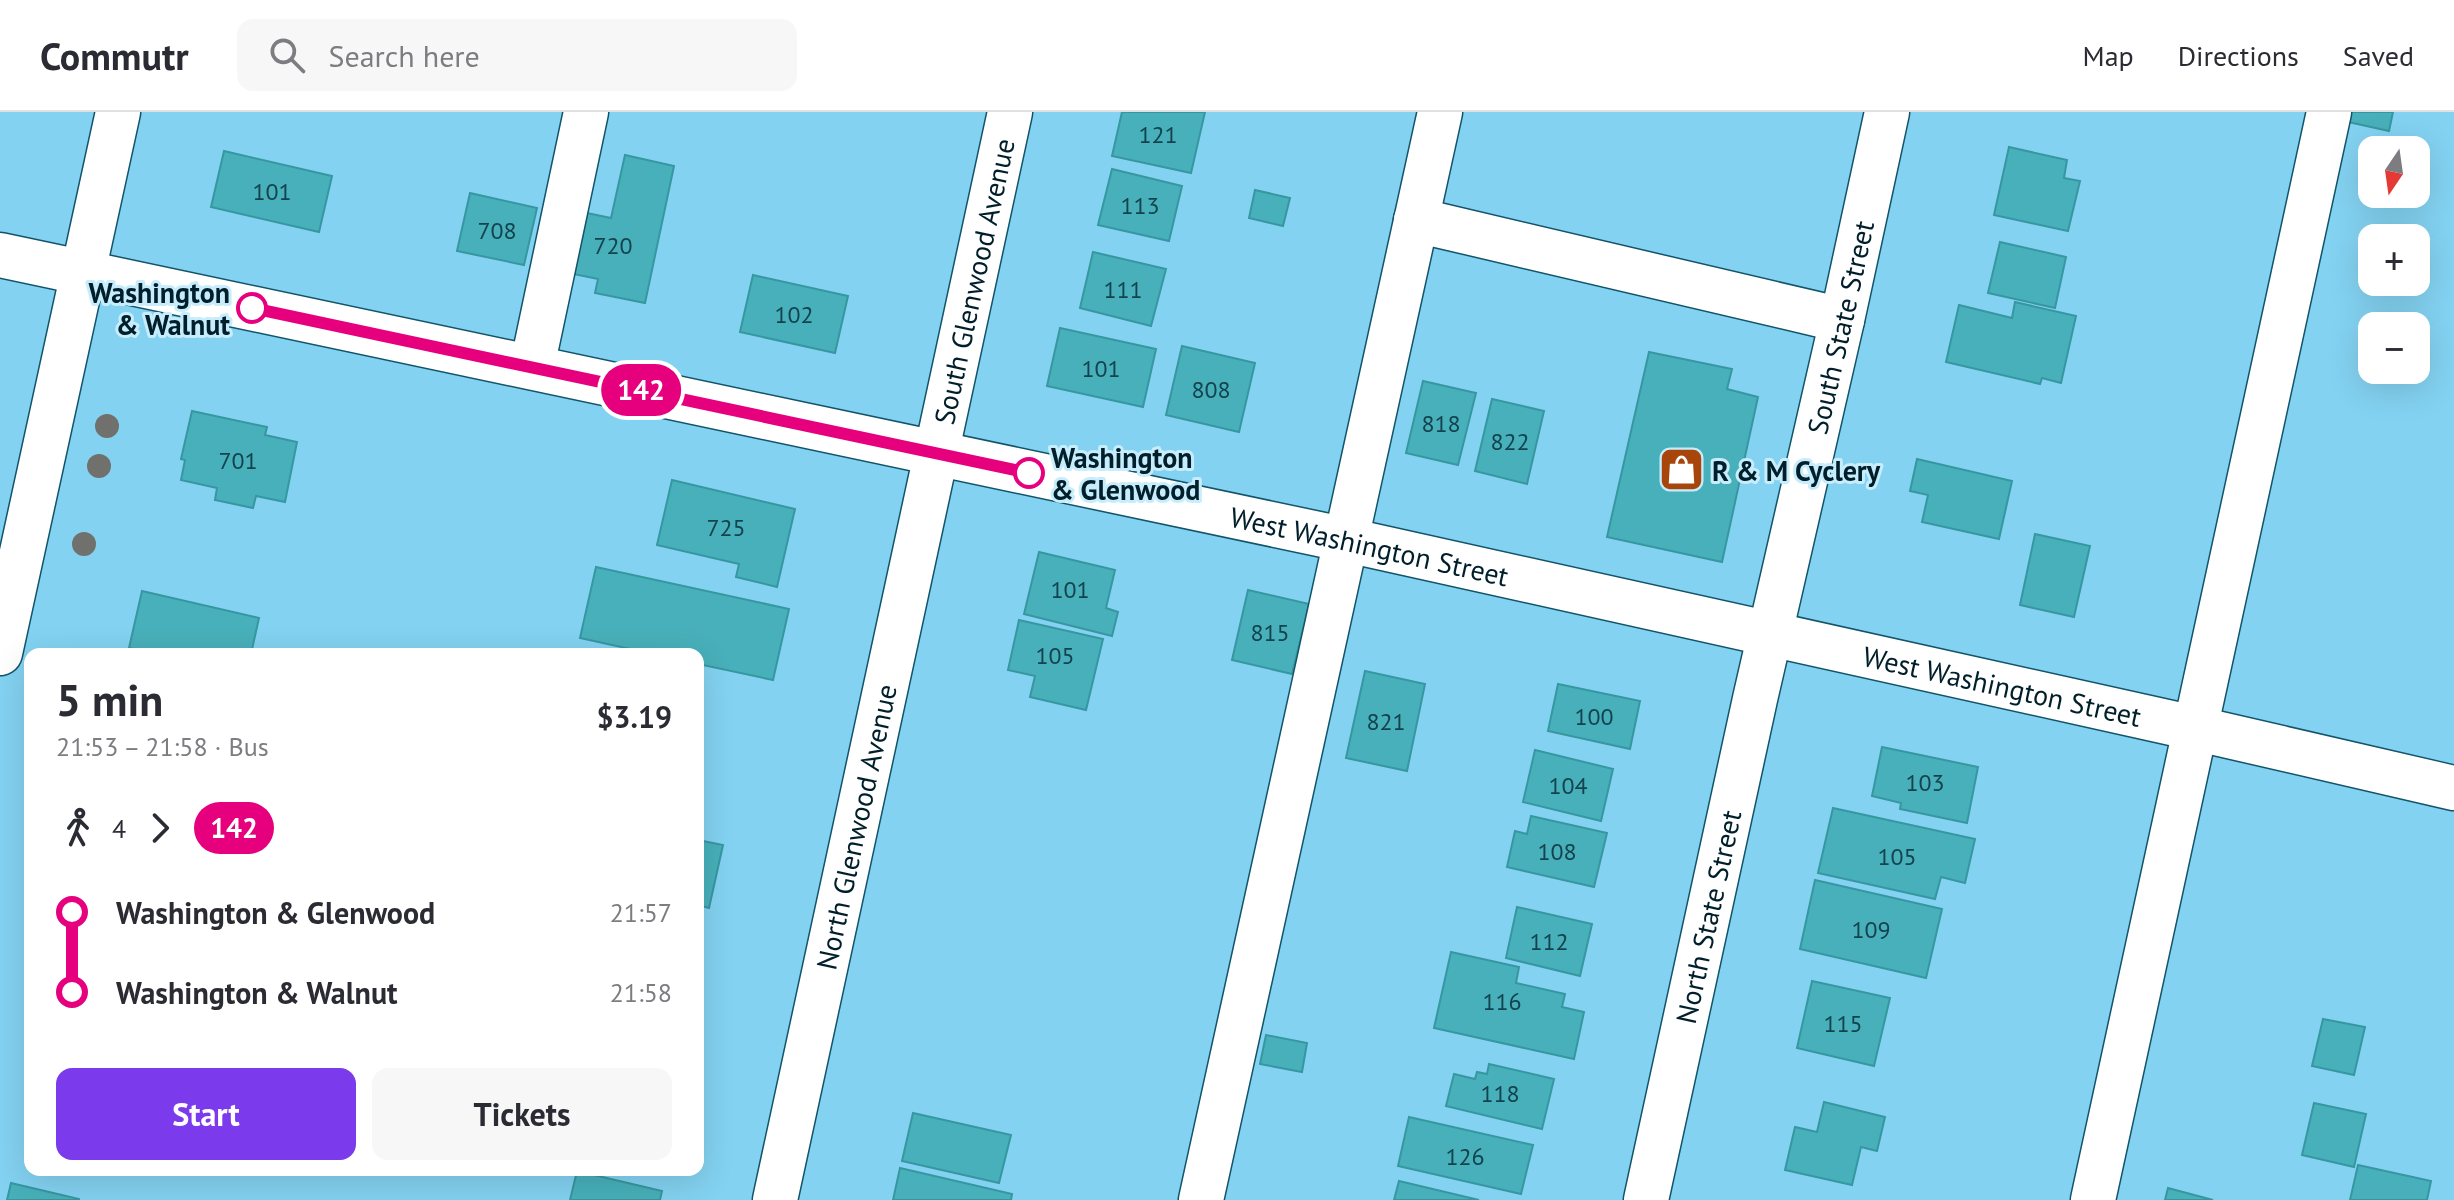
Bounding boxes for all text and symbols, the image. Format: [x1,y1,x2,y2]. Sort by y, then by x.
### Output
search box [237,19,797,91]
text: Commutr [40,31,189,80]
icon: search [265,33,309,77]
text: Search here [329,36,480,75]
text: Map [2083,37,2134,74]
text: Directions [2178,37,2299,74]
text: Saved [2343,37,2414,74]
house number: 121 [1138,119,1178,150]
street label: South Glenwood Avenue [925,135,1022,428]
north arrow [2358,136,2430,208]
map controls [2358,136,2430,384]
house number: 101 [252,176,292,207]
house number: 113 [1120,190,1160,221]
house number: 708 [477,215,517,246]
street label: South State Street [1798,216,1882,438]
button: + [2358,224,2430,296]
house number: 720 [593,230,633,261]
place label: Washington & Walnut [89,274,230,343]
house number: 111 [1103,274,1143,305]
marker: Washington & Walnut [237,293,267,323]
house number: 102 [774,299,814,330]
button: − [2358,312,2430,384]
house number: 101 [1081,353,1121,384]
line badge: 142 [595,364,687,416]
text: 142 [617,371,665,408]
house number: 808 [1191,374,1231,405]
house number: 818 [1421,408,1461,439]
house number: 822 [1490,426,1530,457]
place label: Washington & Glenwood [1051,439,1200,508]
house number: 701 [218,445,258,476]
shop icon: R & M Cyclery [1657,446,1705,494]
place label: R & M Cyclery [1712,452,1881,489]
marker: Washington & Glenwood [1014,458,1044,488]
street label: West Washington Street [1227,497,1513,594]
house number: 725 [706,512,746,543]
house number: 101 [1050,574,1090,605]
house number: 815 [1250,617,1290,648]
street label: West Washington Street [1860,637,2145,734]
house number: 105 [1035,640,1075,671]
text: 5 min [56,671,163,728]
street label: North Glenwood Avenue [807,681,904,973]
text: $3.19 [597,697,672,736]
house number: 100 [1574,701,1614,732]
house number: 821 [1366,706,1406,737]
text: 21:53 – 21:58 · Bus [56,730,269,763]
house number: 103 [1905,767,1945,798]
house number: 104 [1548,770,1588,801]
icon: walk [56,806,100,850]
icon: forward [138,806,182,850]
street label: North State Street [1666,806,1749,1027]
text: 142 [210,809,258,846]
text: 4 [112,812,126,845]
house number: 108 [1537,836,1577,867]
house number: 105 [1877,841,1917,872]
text: Washington & Glenwood [116,893,435,932]
text: 21:57 [610,896,672,929]
house number: 109 [1851,914,1891,945]
house number: 112 [1529,926,1569,957]
text: Washington & Walnut [116,973,398,1012]
text: 21:58 [610,976,672,1009]
house number: 116 [1482,986,1522,1017]
house number: 115 [1823,1008,1863,1039]
button: Start [56,1068,356,1160]
button: Tickets [372,1068,672,1160]
house number: 118 [1480,1078,1520,1109]
house number: 126 [1445,1141,1485,1172]

